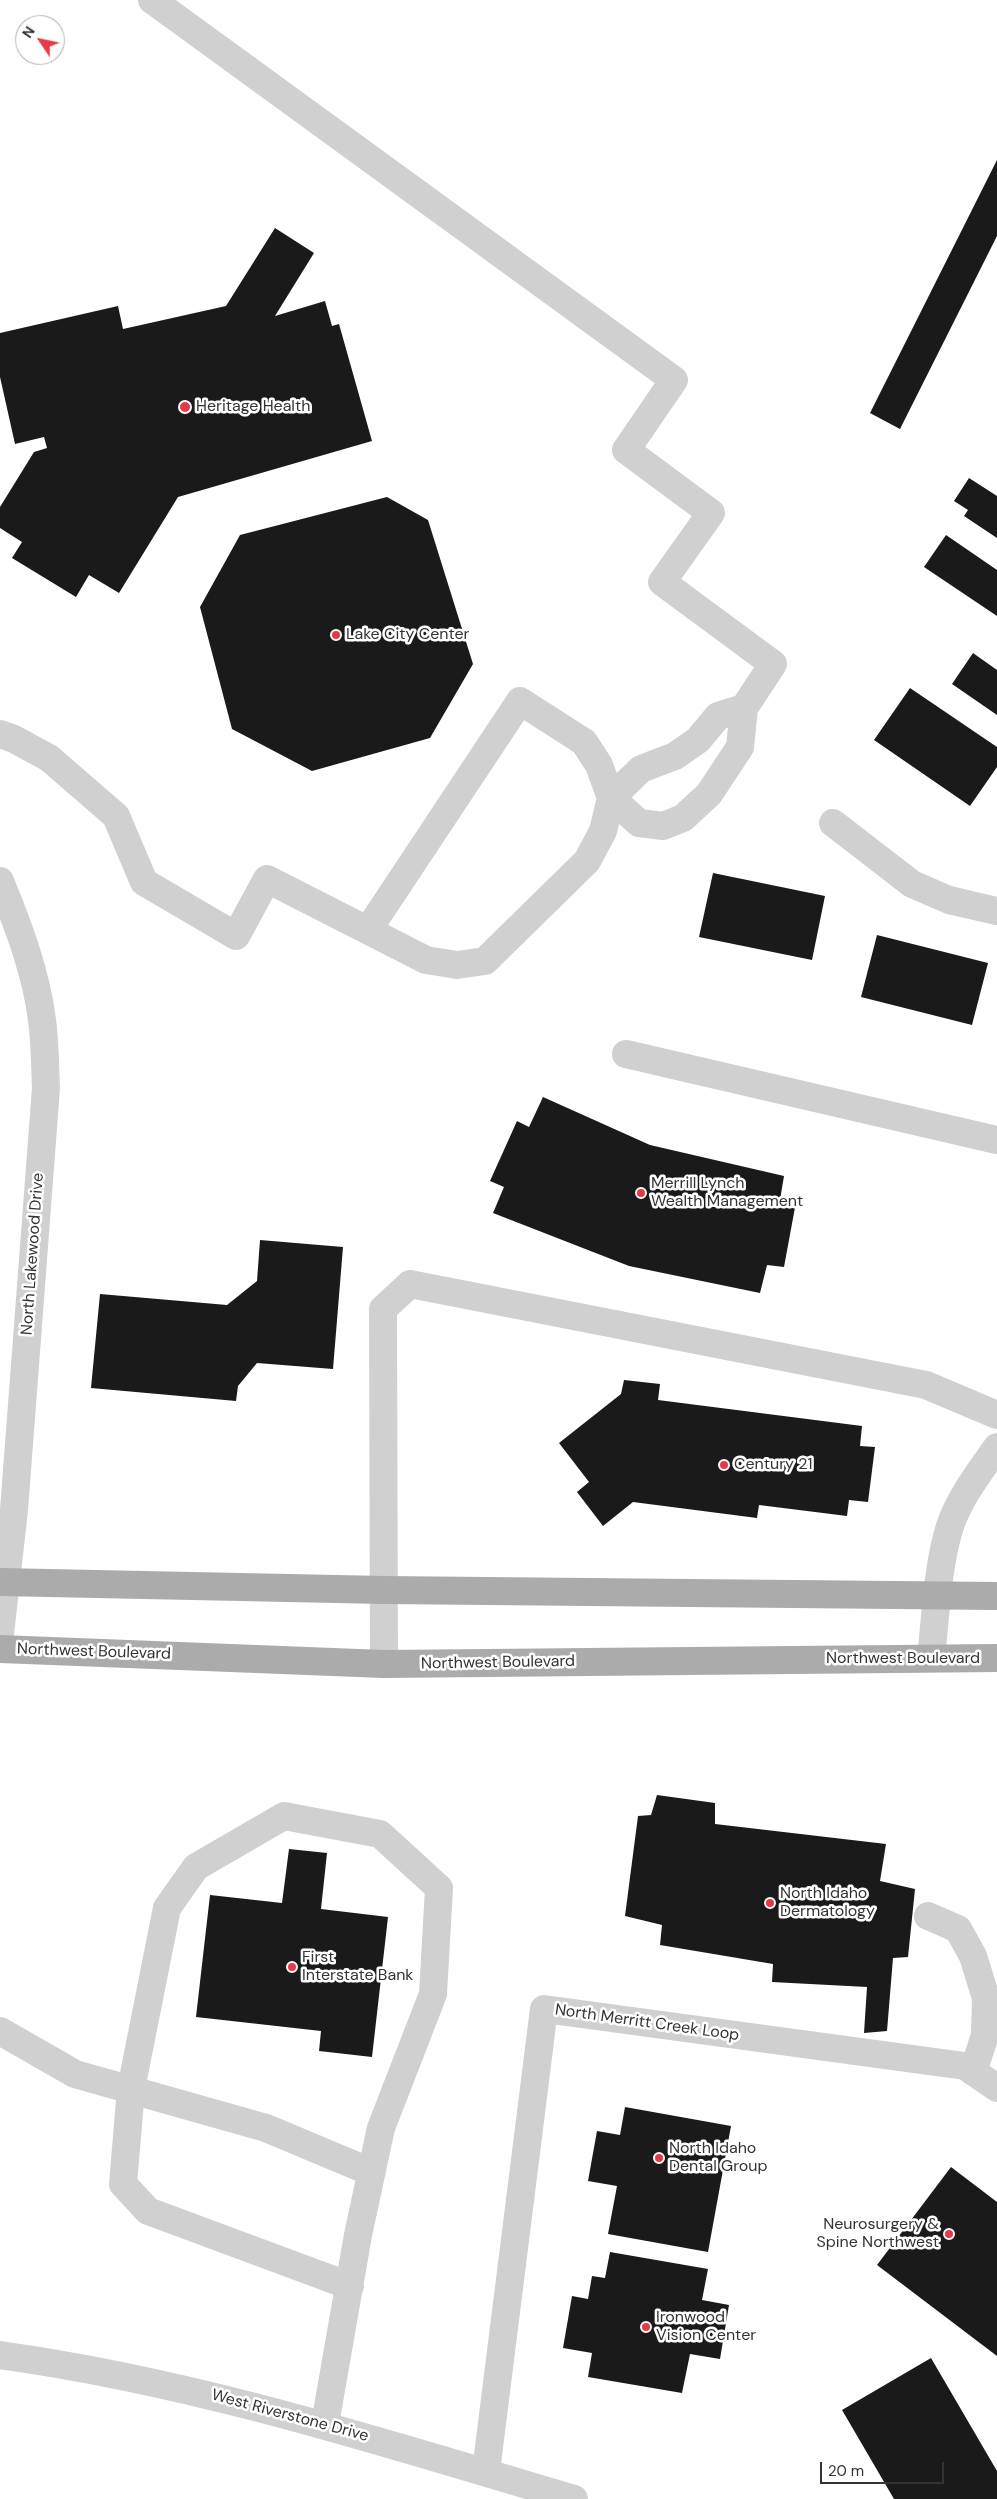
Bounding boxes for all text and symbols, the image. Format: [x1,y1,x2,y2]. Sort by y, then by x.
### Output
north arrow [15,15,65,65]
text: N [18,23,39,41]
place label: Heritage Health [196,397,310,417]
marker: Heritage Health [178,400,192,414]
place label: Lake City Center [346,625,470,645]
marker: Lake City Center [330,629,342,641]
street label: North Lakewood Drive [18,1172,48,1336]
place label: Merrill Lynch Wealth Management [651,1174,803,1212]
marker: Merrill Lynch Wealth Management [635,1187,647,1199]
place label: Century 21 [734,1455,812,1475]
marker: Century 21 [718,1459,730,1471]
street label: Northwest Boulevard [17,1640,171,1664]
street label: Northwest Boulevard [826,1649,980,1669]
street label: Northwest Boulevard [421,1652,575,1674]
place label: North Idaho Dermatology [780,1884,875,1922]
marker: North Idaho Dermatology [764,1897,776,1909]
place label: First Interstate Bank [302,1948,413,1986]
marker: First Interstate Bank [286,1961,298,1973]
street label: North Merritt Creek Loop [554,2001,740,2045]
place label: North Idaho Dental Group [669,2139,767,2177]
marker: North Idaho Dental Group [653,2152,665,2164]
place label: Neurosurgery & Spine Northwest [816,2215,939,2253]
marker: Neurosurgery & Spine Northwest [943,2228,955,2240]
place label: Ironwood Vision Center [656,2308,756,2346]
marker: Ironwood Vision Center [640,2321,652,2333]
street label: West Riverstone Drive [209,2386,371,2446]
scale bar [822,2452,946,2484]
text: 20 m [828,2461,864,2481]

